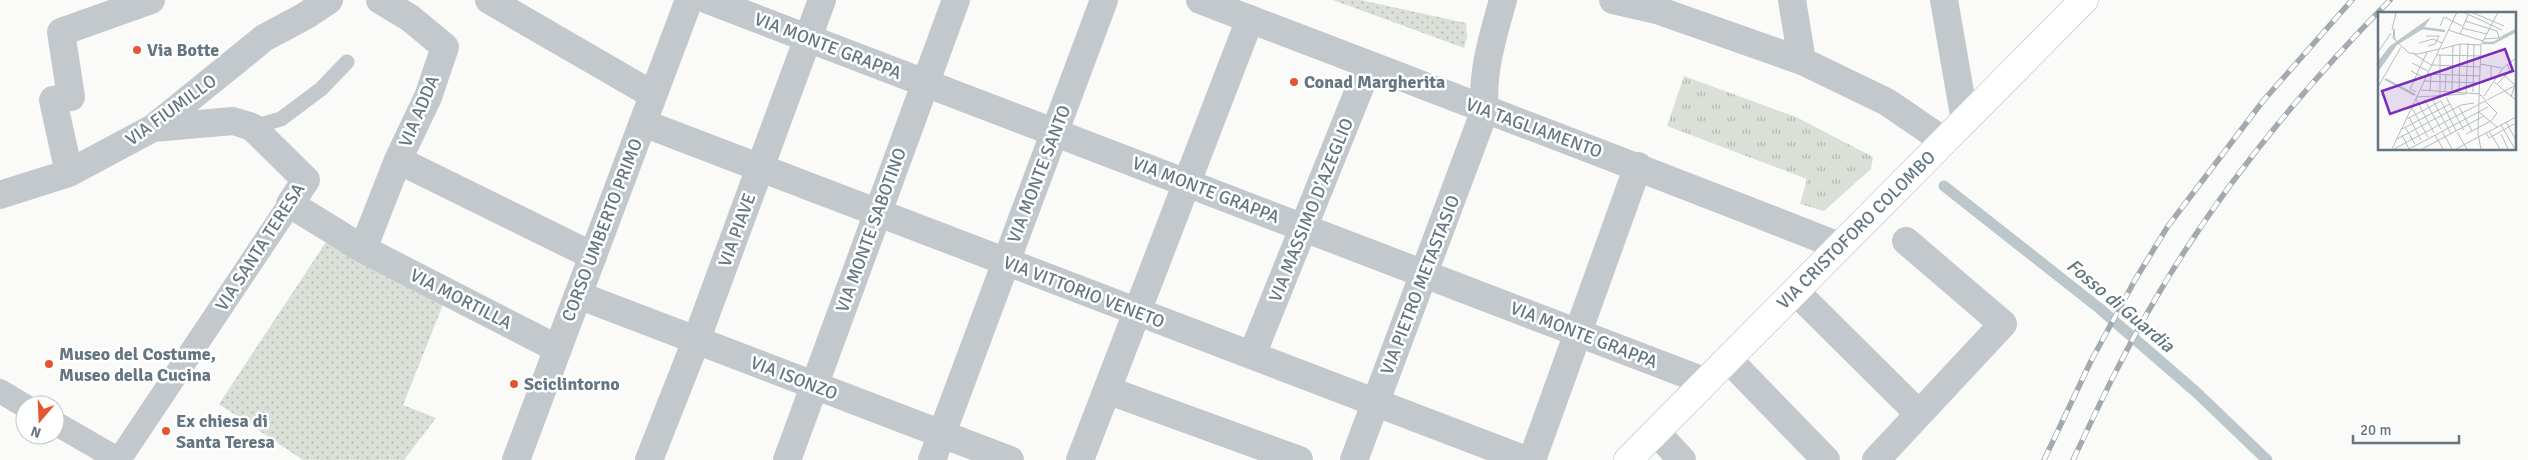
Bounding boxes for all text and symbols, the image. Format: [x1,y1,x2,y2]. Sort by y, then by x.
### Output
street label: VIA MONTE GRAPPA [751,8,905,84]
inset map [2378,12,2516,150]
place label: Via Botte [147,39,219,61]
marker: Via Botte [131,44,143,56]
street label: VIA FIUMILLO [121,70,221,150]
place label: Conad Margherita [1304,71,1445,93]
street label: VIA ADDA [394,72,444,150]
marker: Conad Margherita [1288,76,1300,88]
street label: VIA TAGLIAMENTO [1463,93,1605,163]
street label: VIA MONTE SANTO [1003,102,1075,246]
street label: VIA MASSIMO D'AZEGLIO [1264,115,1358,305]
street label: CORSO UMBERTO PRIMO [557,135,647,325]
street label: VIA MONTE SABOTINO [831,145,911,315]
street label: VIA CRISTOFORO COLOMBO [1772,146,1940,314]
street label: VIA MONTE GRAPPA [1129,152,1283,228]
street label: VIA SANTA TERESA [211,179,309,315]
street label: VIA PIAVE [714,190,760,270]
street label: VIA PIETRO METASTASIO [1376,192,1464,378]
street label: VIA VITTORIO VENETO [1000,251,1168,333]
water label: Fosso di Guardia [2062,254,2180,359]
street label: VIA MORTILLA [406,264,516,334]
street label: VIA MONTE GRAPPA [1507,297,1661,373]
place label: Museo del Costume, Museo della Cucina [59,343,216,386]
street label: VIA ISONZO [747,351,841,405]
marker: Museo del Costume, Museo della Cucina [43,358,55,370]
place label: Sciclintorno [524,373,620,395]
marker: Sciclintorno [508,378,520,390]
north arrow [15,395,65,445]
place label: Ex chiesa di Santa Teresa [176,410,275,453]
scale bar [2353,412,2459,444]
text: 20 m [2360,421,2391,439]
text: N [29,422,43,441]
marker: Ex chiesa di Santa Teresa [160,425,172,437]

